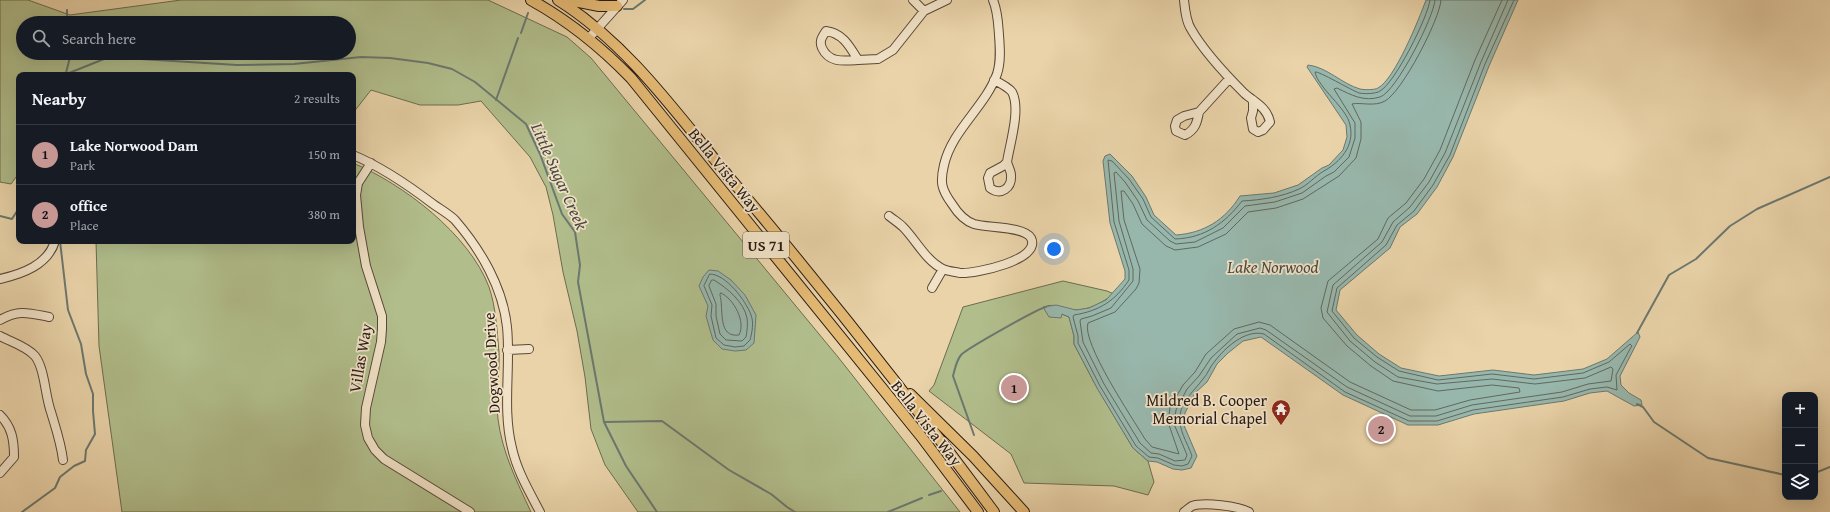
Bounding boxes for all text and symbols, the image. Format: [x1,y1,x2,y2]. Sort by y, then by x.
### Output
search box [16,16,356,60]
icon: search [30,27,52,49]
text: Search here [62,28,136,49]
text: Nearby [32,86,86,111]
text: 2 results [294,89,340,108]
water label: Little Sugar Creek [525,118,595,234]
street label: Bella Vista Way [683,122,767,218]
text: Lake Norwood Dam [70,135,198,156]
text: 1 [42,145,48,164]
text: 150 m [308,145,340,164]
text: Park [70,156,95,175]
text: office [70,195,107,216]
text: 2 [42,205,48,224]
text: 380 m [308,205,340,224]
text: Place [70,216,99,235]
road number: US 71 [743,232,789,258]
your location [1044,239,1064,259]
water label: Lake Norwood [1226,254,1319,279]
street label: Dogwood Drive [476,312,506,414]
street label: Villas Way [342,321,378,395]
pin: 1 [1001,373,1027,403]
street label: Bella Vista Way [886,375,968,471]
place label: Mildred B. Cooper Memorial Chapel [1146,388,1268,430]
map controls [1782,392,1818,500]
button: + [1782,392,1818,428]
temple icon: Mildred B. Cooper Memorial Chapel [1270,398,1292,426]
pin: 2 [1368,414,1394,444]
button: − [1782,428,1818,464]
button: layers [1782,464,1818,500]

